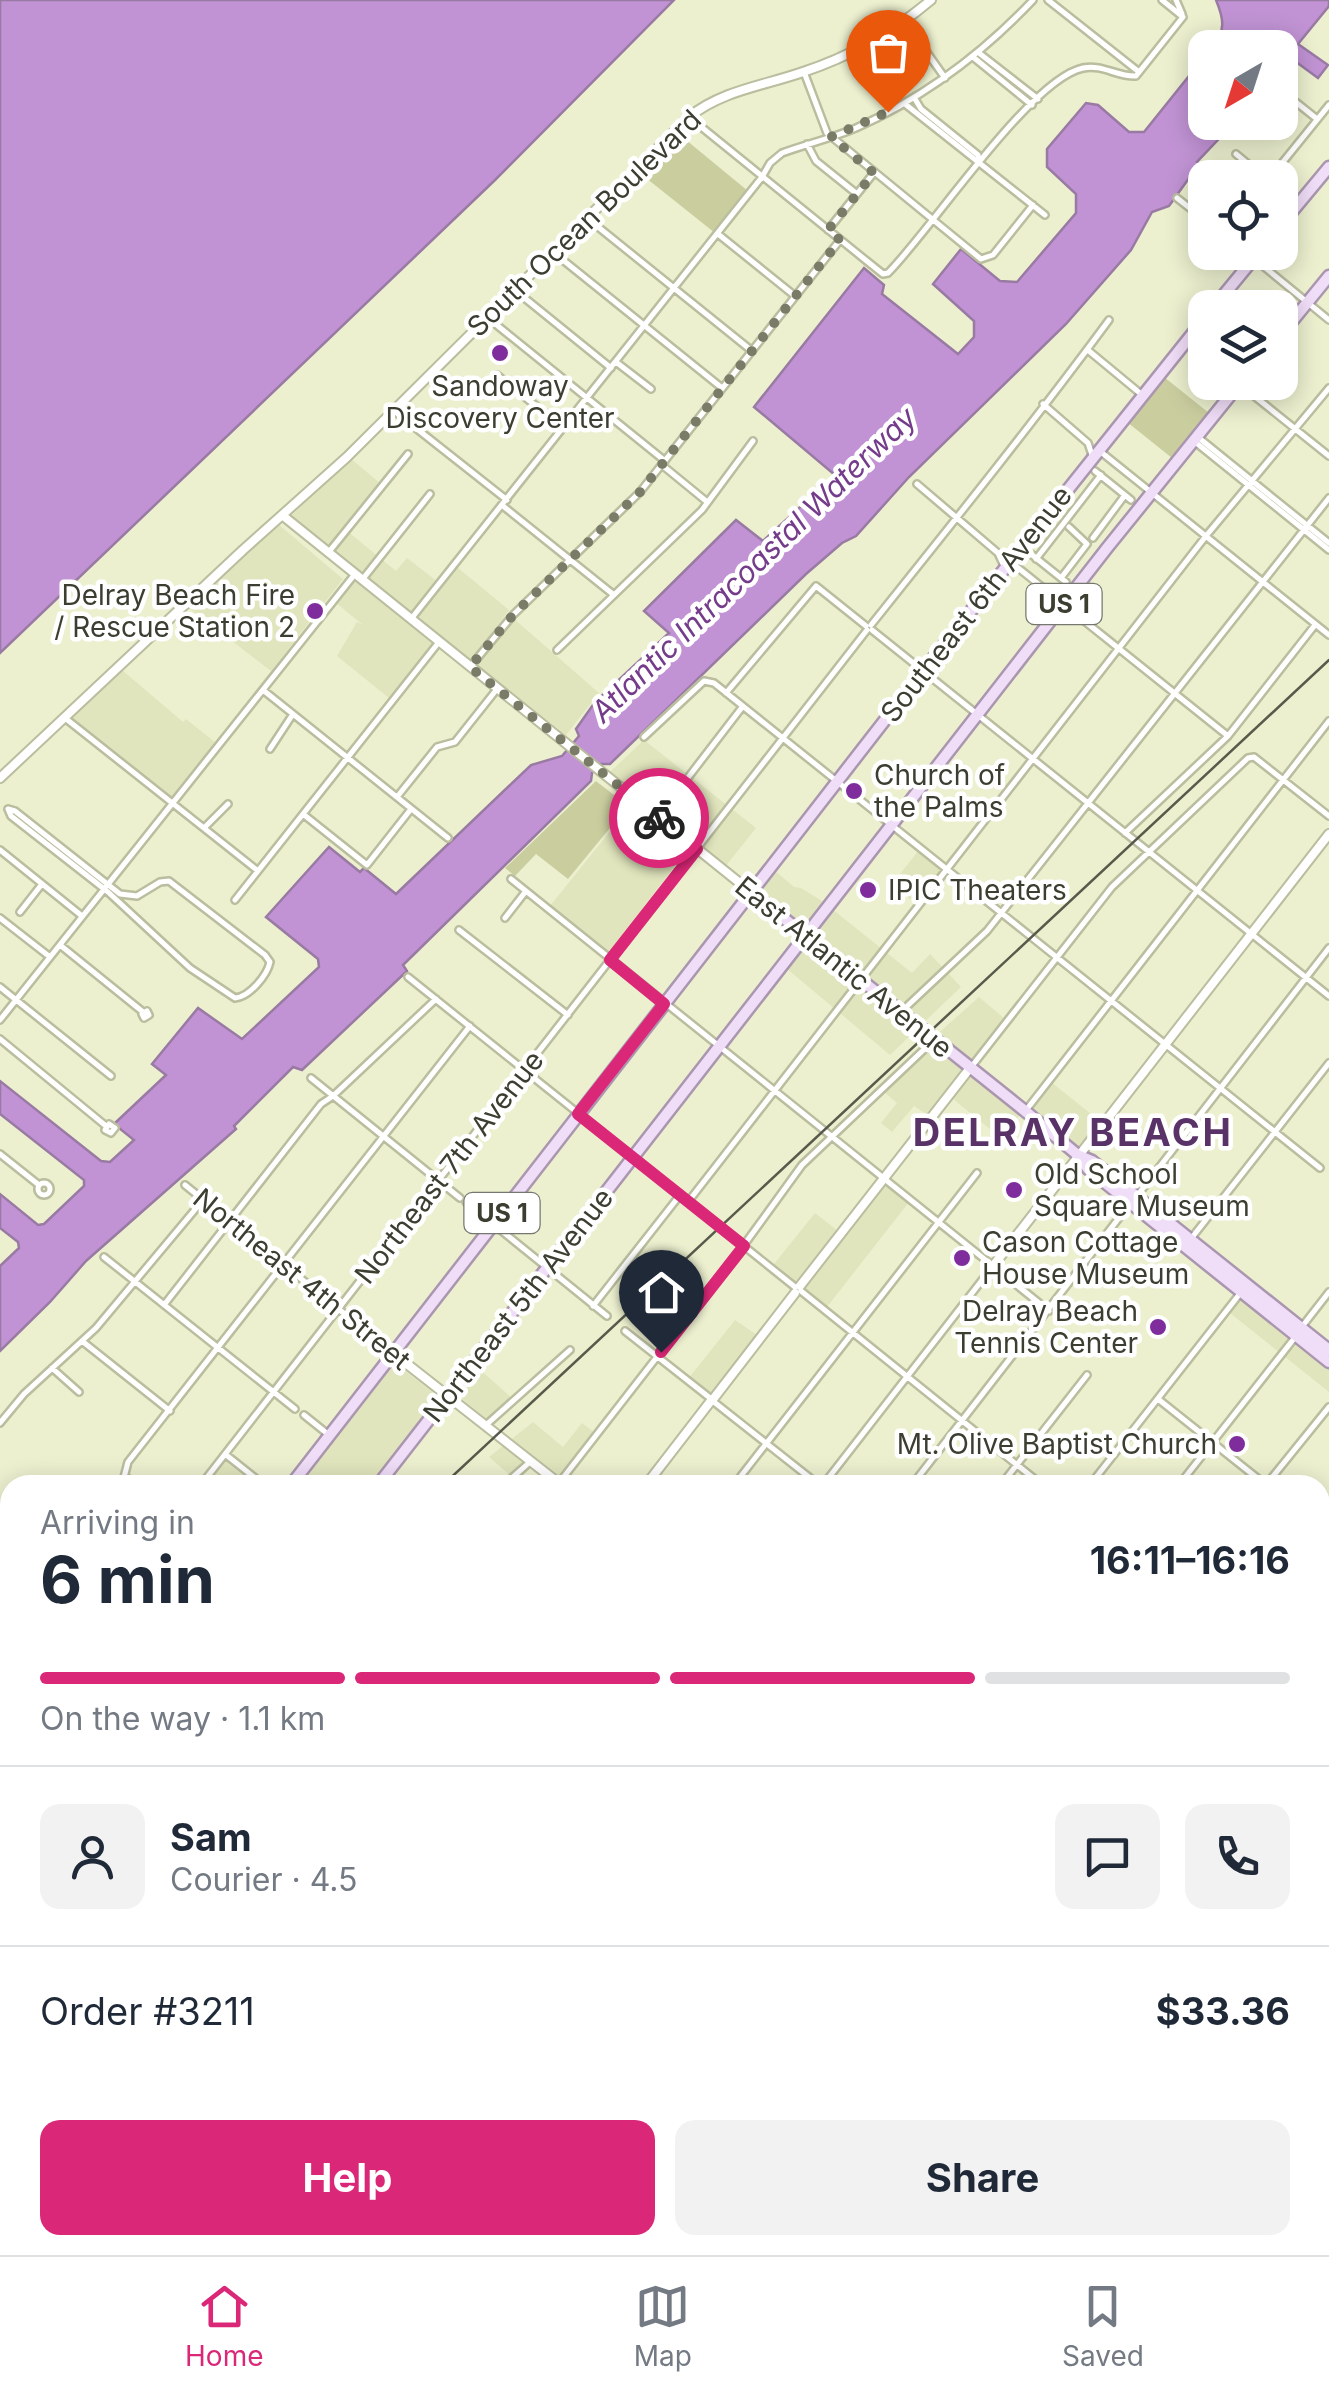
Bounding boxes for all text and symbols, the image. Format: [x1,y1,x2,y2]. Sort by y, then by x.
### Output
pin [846,10,931,113]
icon: bag [861,25,916,80]
north arrow [1188,30,1298,140]
map controls [1188,30,1298,400]
street label: South Ocean Boulevard [460,102,708,344]
button: locate [1188,160,1298,270]
button: layers [1188,290,1298,400]
marker: Sandoway Discovery Center [489,342,511,364]
place label: Sandoway Discovery Center [385,369,615,435]
water label: Atlantic Intracoastal Waterway [583,399,924,730]
street label: Southeast 6th Avenue [873,479,1079,729]
place label: Delray Beach Fire / Rescue Station 2 [54,578,295,644]
road number: US 1 [1026,584,1102,624]
marker: Delray Beach Fire / Rescue Station 2 [304,600,326,622]
place label: Church of the Palms [874,758,1005,824]
courier [609,768,709,868]
marker: Church of the Palms [843,780,865,802]
icon: bike [632,791,687,846]
street label: East Atlantic Avenue [729,869,959,1065]
place label: IPIC Theaters [888,873,1067,907]
marker: IPIC Theaters [857,879,879,901]
street label: Northeast 7th Avenue [347,1044,551,1290]
district label: DELRAY BEACH [913,1109,1233,1155]
place label: Old School Square Museum [1034,1157,1250,1223]
marker: Old School Square Museum [1003,1179,1025,1201]
street label: Northeast 4th Street [187,1181,417,1377]
street label: Northeast 5th Avenue [416,1181,620,1429]
road number: US 1 [464,1193,540,1233]
place label: Cason Cottage House Museum [982,1225,1189,1291]
marker: Cason Cottage House Museum [951,1247,973,1269]
pin [619,1250,704,1353]
icon: home [634,1265,689,1320]
place label: Delray Beach Tennis Center [954,1294,1138,1360]
marker: Delray Beach Tennis Center [1147,1316,1169,1338]
place label: Mt. Olive Baptist Church [897,1427,1217,1461]
marker: Mt. Olive Baptist Church [1226,1433,1248,1455]
text: Arriving in [40,1503,195,1542]
text: 16:11–16:16 [1090,1537,1290,1583]
text: 6 min [40,1540,215,1619]
text: On the way · 1.1 km [40,1699,325,1738]
button: person [40,1804,145,1909]
button: chat [1055,1804,1160,1909]
button: phone [1185,1804,1290,1909]
text: Sam [170,1814,252,1860]
text: Courier · 4.5 [170,1860,358,1899]
text: Order #3211 [40,1988,255,2034]
text: $33.36 [1156,1988,1290,2034]
button: Help [40,2120,655,2235]
button: Share [675,2120,1290,2235]
tab: Home [185,2279,264,2373]
tab: Map [634,2279,692,2373]
tab: Saved [1062,2279,1144,2373]

